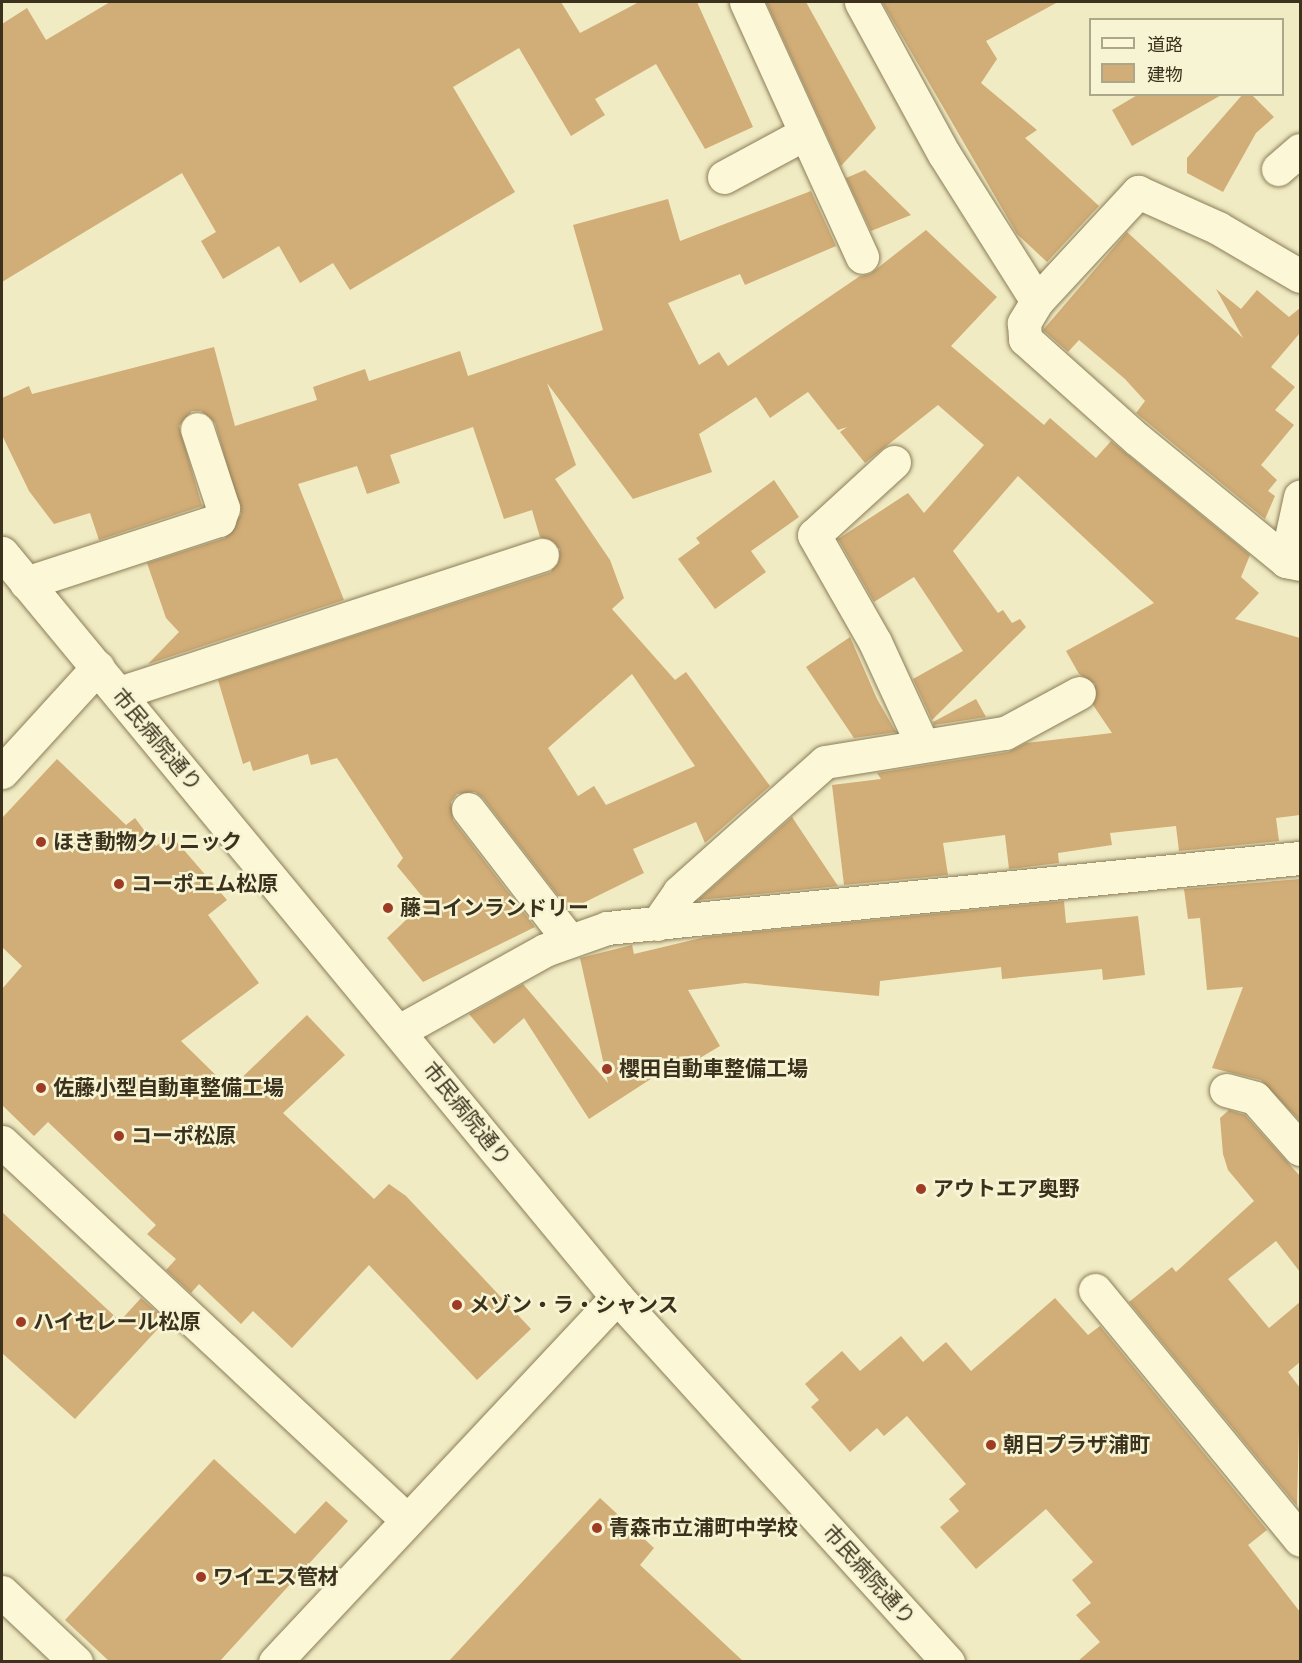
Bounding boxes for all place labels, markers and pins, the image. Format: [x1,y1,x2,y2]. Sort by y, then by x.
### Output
place label: ほき動物クリニック [53,829,242,855]
marker: ほき動物クリニック [34,835,48,849]
place label: コーポエム松原 [131,871,278,897]
marker: コーポエム松原 [112,877,126,891]
place label: 藤コインランドリー [400,895,589,921]
marker: 藤コインランドリー [381,901,395,915]
place label: 櫻田自動車整備工場 [619,1056,808,1082]
marker: 櫻田自動車整備工場 [600,1062,614,1076]
place label: 佐藤小型自動車整備工場 [53,1075,284,1101]
marker: 佐藤小型自動車整備工場 [34,1081,48,1095]
place label: コーポ松原 [131,1123,236,1149]
marker: コーポ松原 [112,1129,126,1143]
place label: アウトエア奥野 [933,1176,1080,1202]
marker: アウトエア奥野 [914,1182,928,1196]
place label: メゾン・ラ・シャンス [469,1292,679,1318]
marker: メゾン・ラ・シャンス [450,1298,464,1312]
place label: ハイセレール松原 [33,1309,201,1335]
marker: ハイセレール松原 [14,1315,28,1329]
place label: 朝日プラザ浦町 [1003,1432,1150,1458]
marker: 朝日プラザ浦町 [984,1438,998,1452]
place label: 青森市立浦町中学校 [609,1515,798,1541]
marker: 青森市立浦町中学校 [590,1521,604,1535]
place label: ワイエス管材 [213,1564,339,1590]
marker: ワイエス管材 [194,1570,208,1584]

